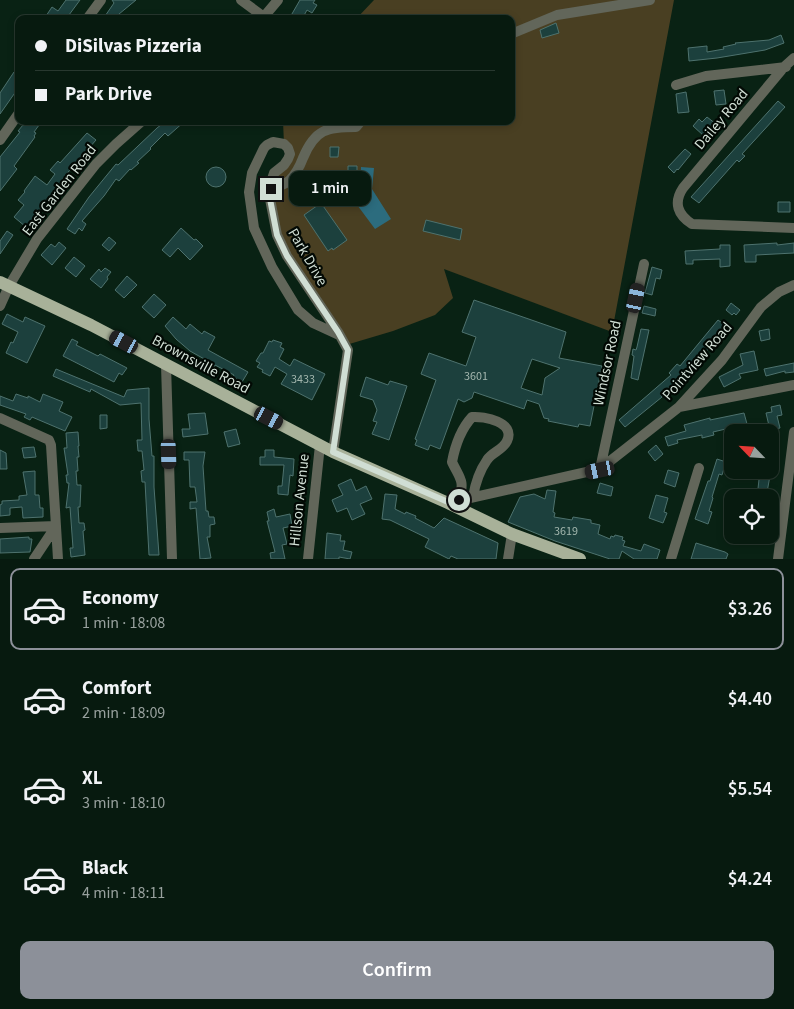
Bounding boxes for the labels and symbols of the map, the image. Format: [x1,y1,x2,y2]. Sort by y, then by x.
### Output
street label: Dailey Road [690,84,753,154]
street label: East Garden Road [17,140,102,240]
callout: 1 min [288,172,371,206]
route end [260,178,282,200]
street label: Park Drive [283,224,333,290]
car [625,282,646,314]
street label: Windsor Road [588,318,627,408]
street label: Pointview Road [657,318,737,405]
car [107,328,140,356]
street label: Brownsville Road [148,330,253,399]
house number: 3601 [464,368,488,385]
house number: 3433 [291,371,315,388]
car [252,405,285,431]
north arrow [724,424,779,479]
car [160,439,177,469]
street label: Hillson Avenue [284,453,315,547]
car [583,460,616,480]
route start [448,489,470,511]
house number: 3619 [554,523,578,540]

